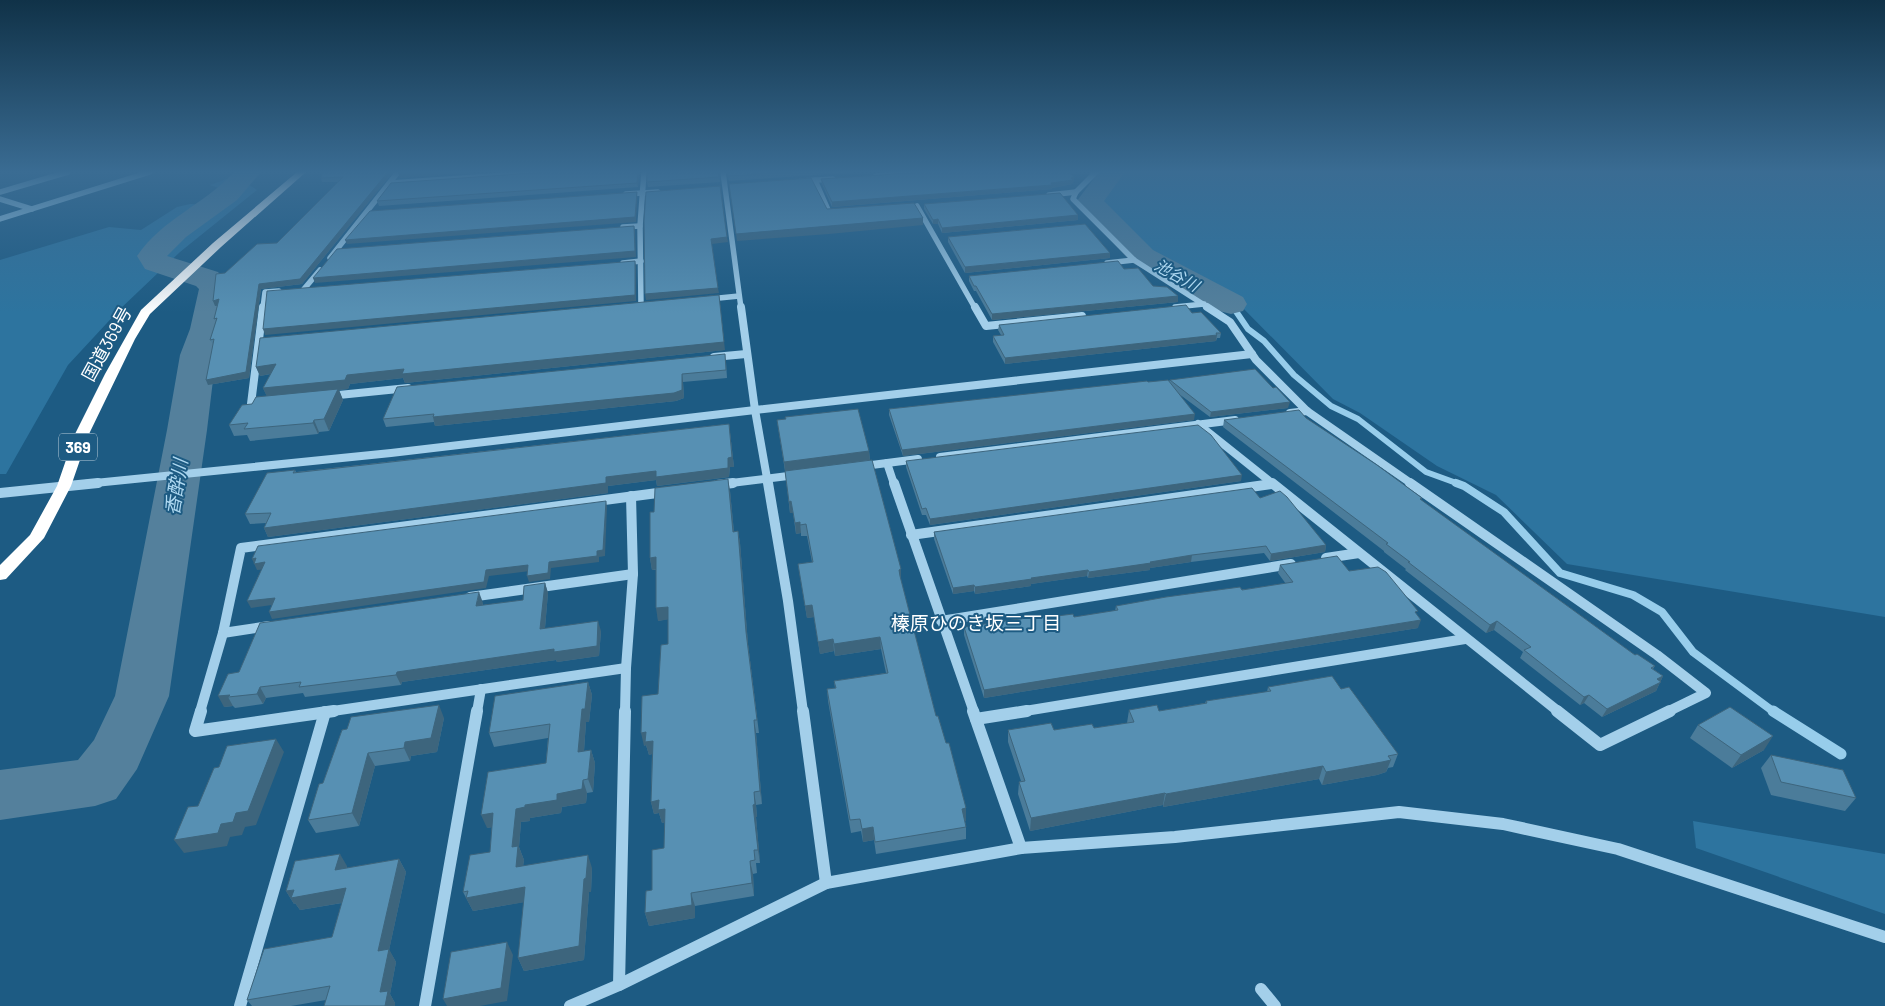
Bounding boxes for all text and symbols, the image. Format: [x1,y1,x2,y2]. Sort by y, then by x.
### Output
water label: 池谷川 [1152,255,1205,295]
street label: 国道369号 [77,302,136,385]
road number: 369 [59,434,97,461]
water label: 香酔川 [160,455,192,517]
district label: 榛原ひのき坂三丁目 [891,611,1061,634]

